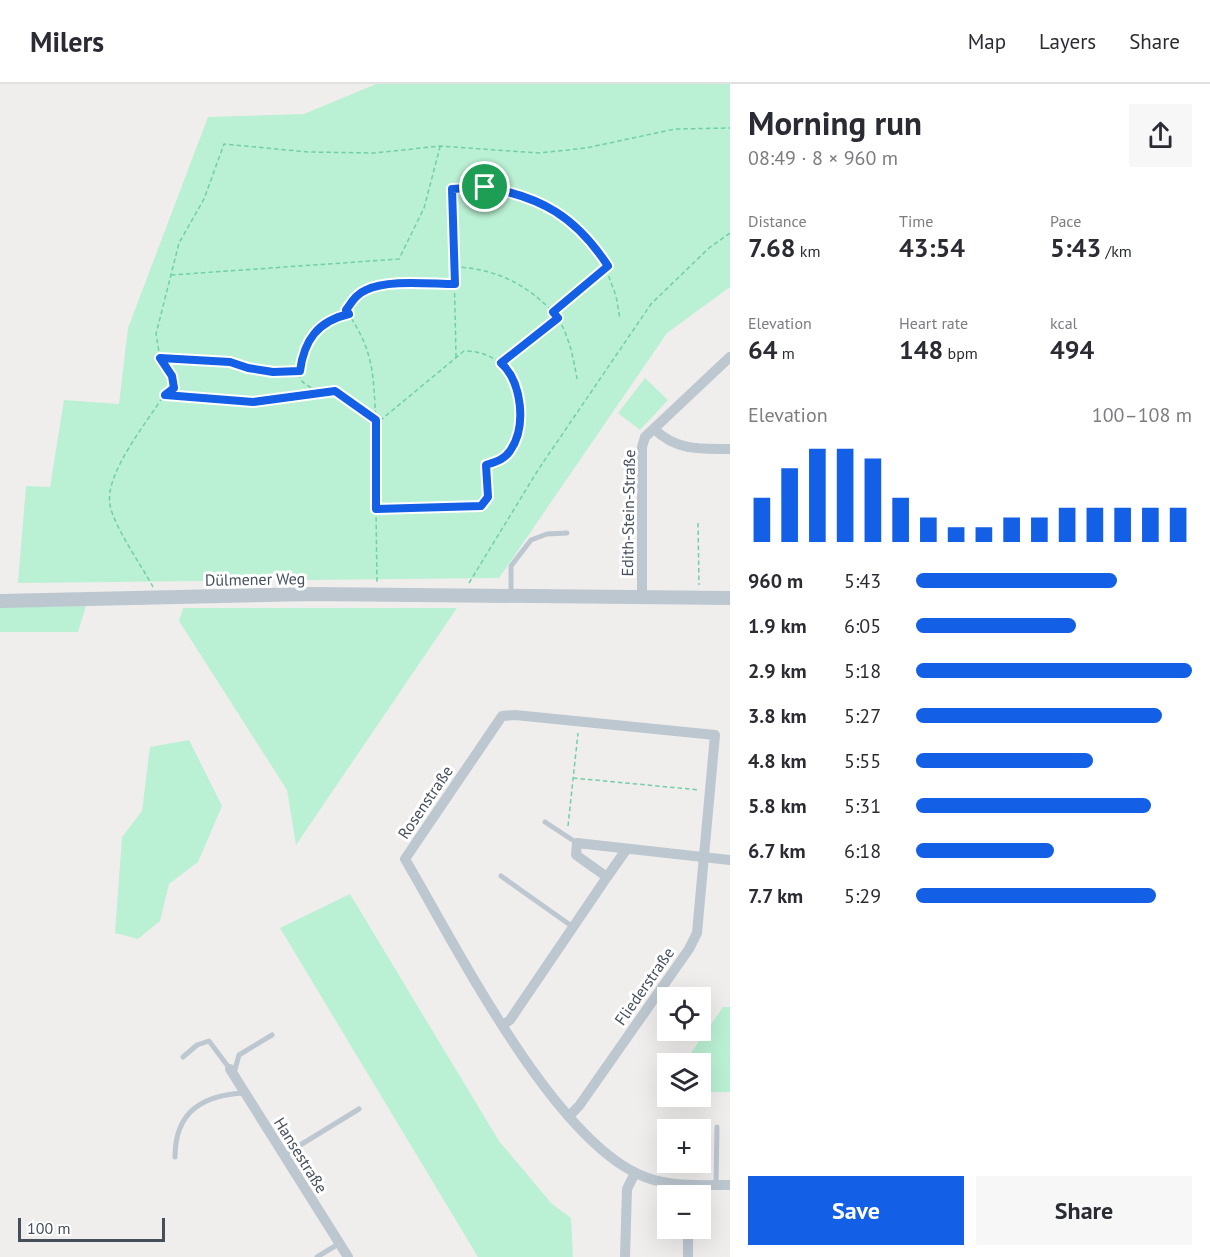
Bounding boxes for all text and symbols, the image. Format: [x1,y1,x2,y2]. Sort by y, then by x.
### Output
text: Milers [30,23,104,60]
text: Map [968,28,1006,55]
text: Layers [1039,28,1096,55]
text: Share [1129,28,1180,55]
text: Morning run [748,101,922,144]
button: share [1129,104,1192,167]
text: 08:49 · 8 × 960 m [748,145,898,171]
pin [459,161,510,212]
icon: arrive [468,170,501,203]
text: Distance [748,211,807,231]
text: Time [899,211,933,231]
text: Pace [1050,211,1081,231]
text: 7.68 [748,231,796,264]
text: 43:54 [899,231,965,264]
text: 5:43 [1050,231,1101,264]
text: km [796,241,820,261]
text: /km [1101,241,1132,261]
text: Elevation [748,313,812,333]
text: Heart rate [899,313,968,333]
text: kcal [1050,313,1077,333]
text: 64 [748,333,777,366]
text: 148 [899,333,943,366]
text: 494 [1050,333,1094,366]
text: m [777,343,795,363]
text: bpm [943,343,978,363]
text: Elevation [748,402,828,428]
text: 100–108 m [1092,402,1192,428]
street label: Edith-Stein-Straße [617,449,639,577]
street label: Dülmener Weg [205,568,305,590]
text: 960 m [748,568,803,594]
text: 5:43 [844,568,881,594]
text: 1.9 km [748,613,807,639]
text: 6:05 [844,613,881,639]
text: 2.9 km [748,658,807,684]
text: 5:18 [844,658,881,684]
text: 3.8 km [748,703,807,729]
text: 5:27 [844,703,881,729]
text: 4.8 km [748,748,807,774]
text: 5:55 [844,748,881,774]
street label: Rosenstraße [393,762,457,842]
text: 5.8 km [748,793,807,819]
text: 5:31 [844,793,881,819]
text: 6.7 km [748,838,806,864]
text: 6:18 [844,838,881,864]
text: 7.7 km [748,883,803,909]
text: 5:29 [844,883,881,909]
street label: Fliederstraße [610,943,678,1029]
map controls [657,987,711,1239]
button: locate [657,987,711,1041]
button: layers [657,1053,711,1107]
street label: Hansestraße [270,1113,332,1197]
button: + [657,1119,711,1173]
button: Save [748,1176,964,1245]
button: Share [976,1176,1192,1245]
button: − [657,1185,711,1239]
scale bar [18,1215,165,1242]
text: 100 m [27,1218,70,1238]

